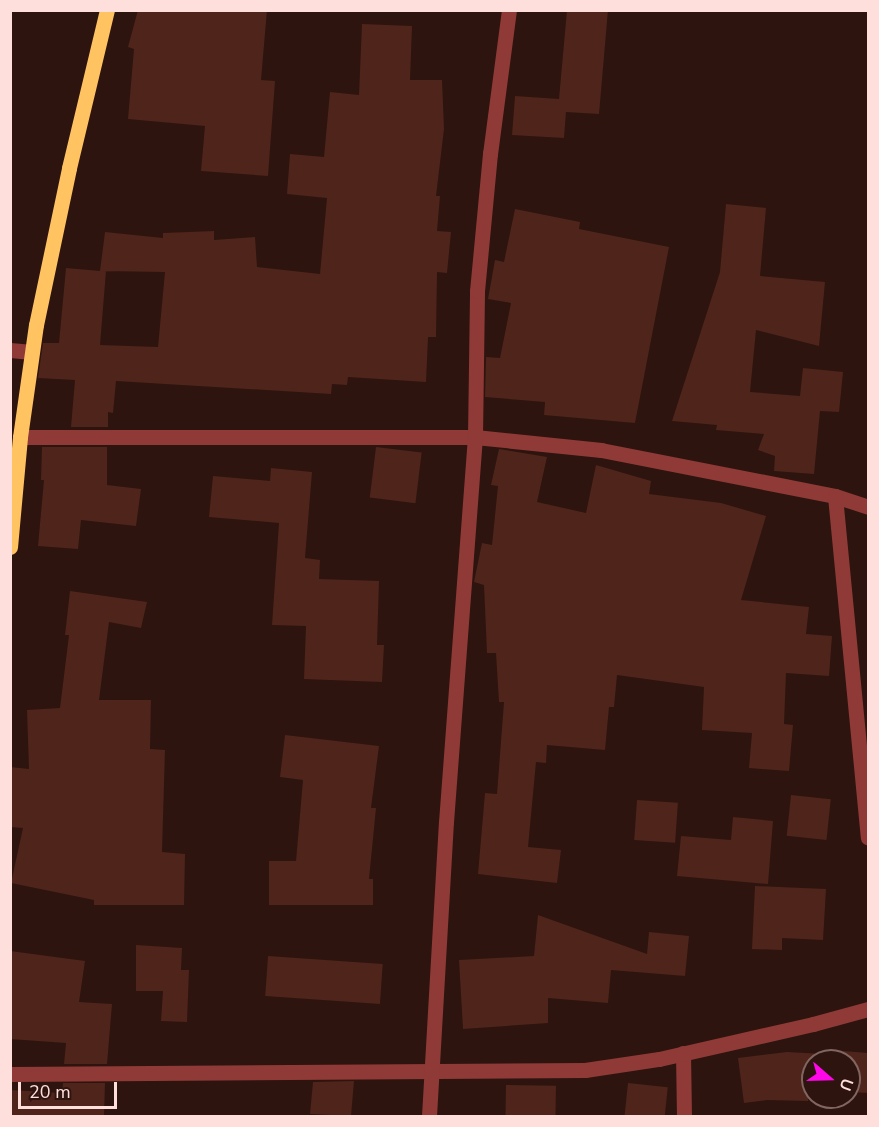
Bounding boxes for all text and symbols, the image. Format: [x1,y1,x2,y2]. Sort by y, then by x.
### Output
north arrow [801,1049,861,1109]
scale bar [21,1070,120,1108]
text: U [834,1075,858,1094]
text: 20 m [29,1080,71,1104]

